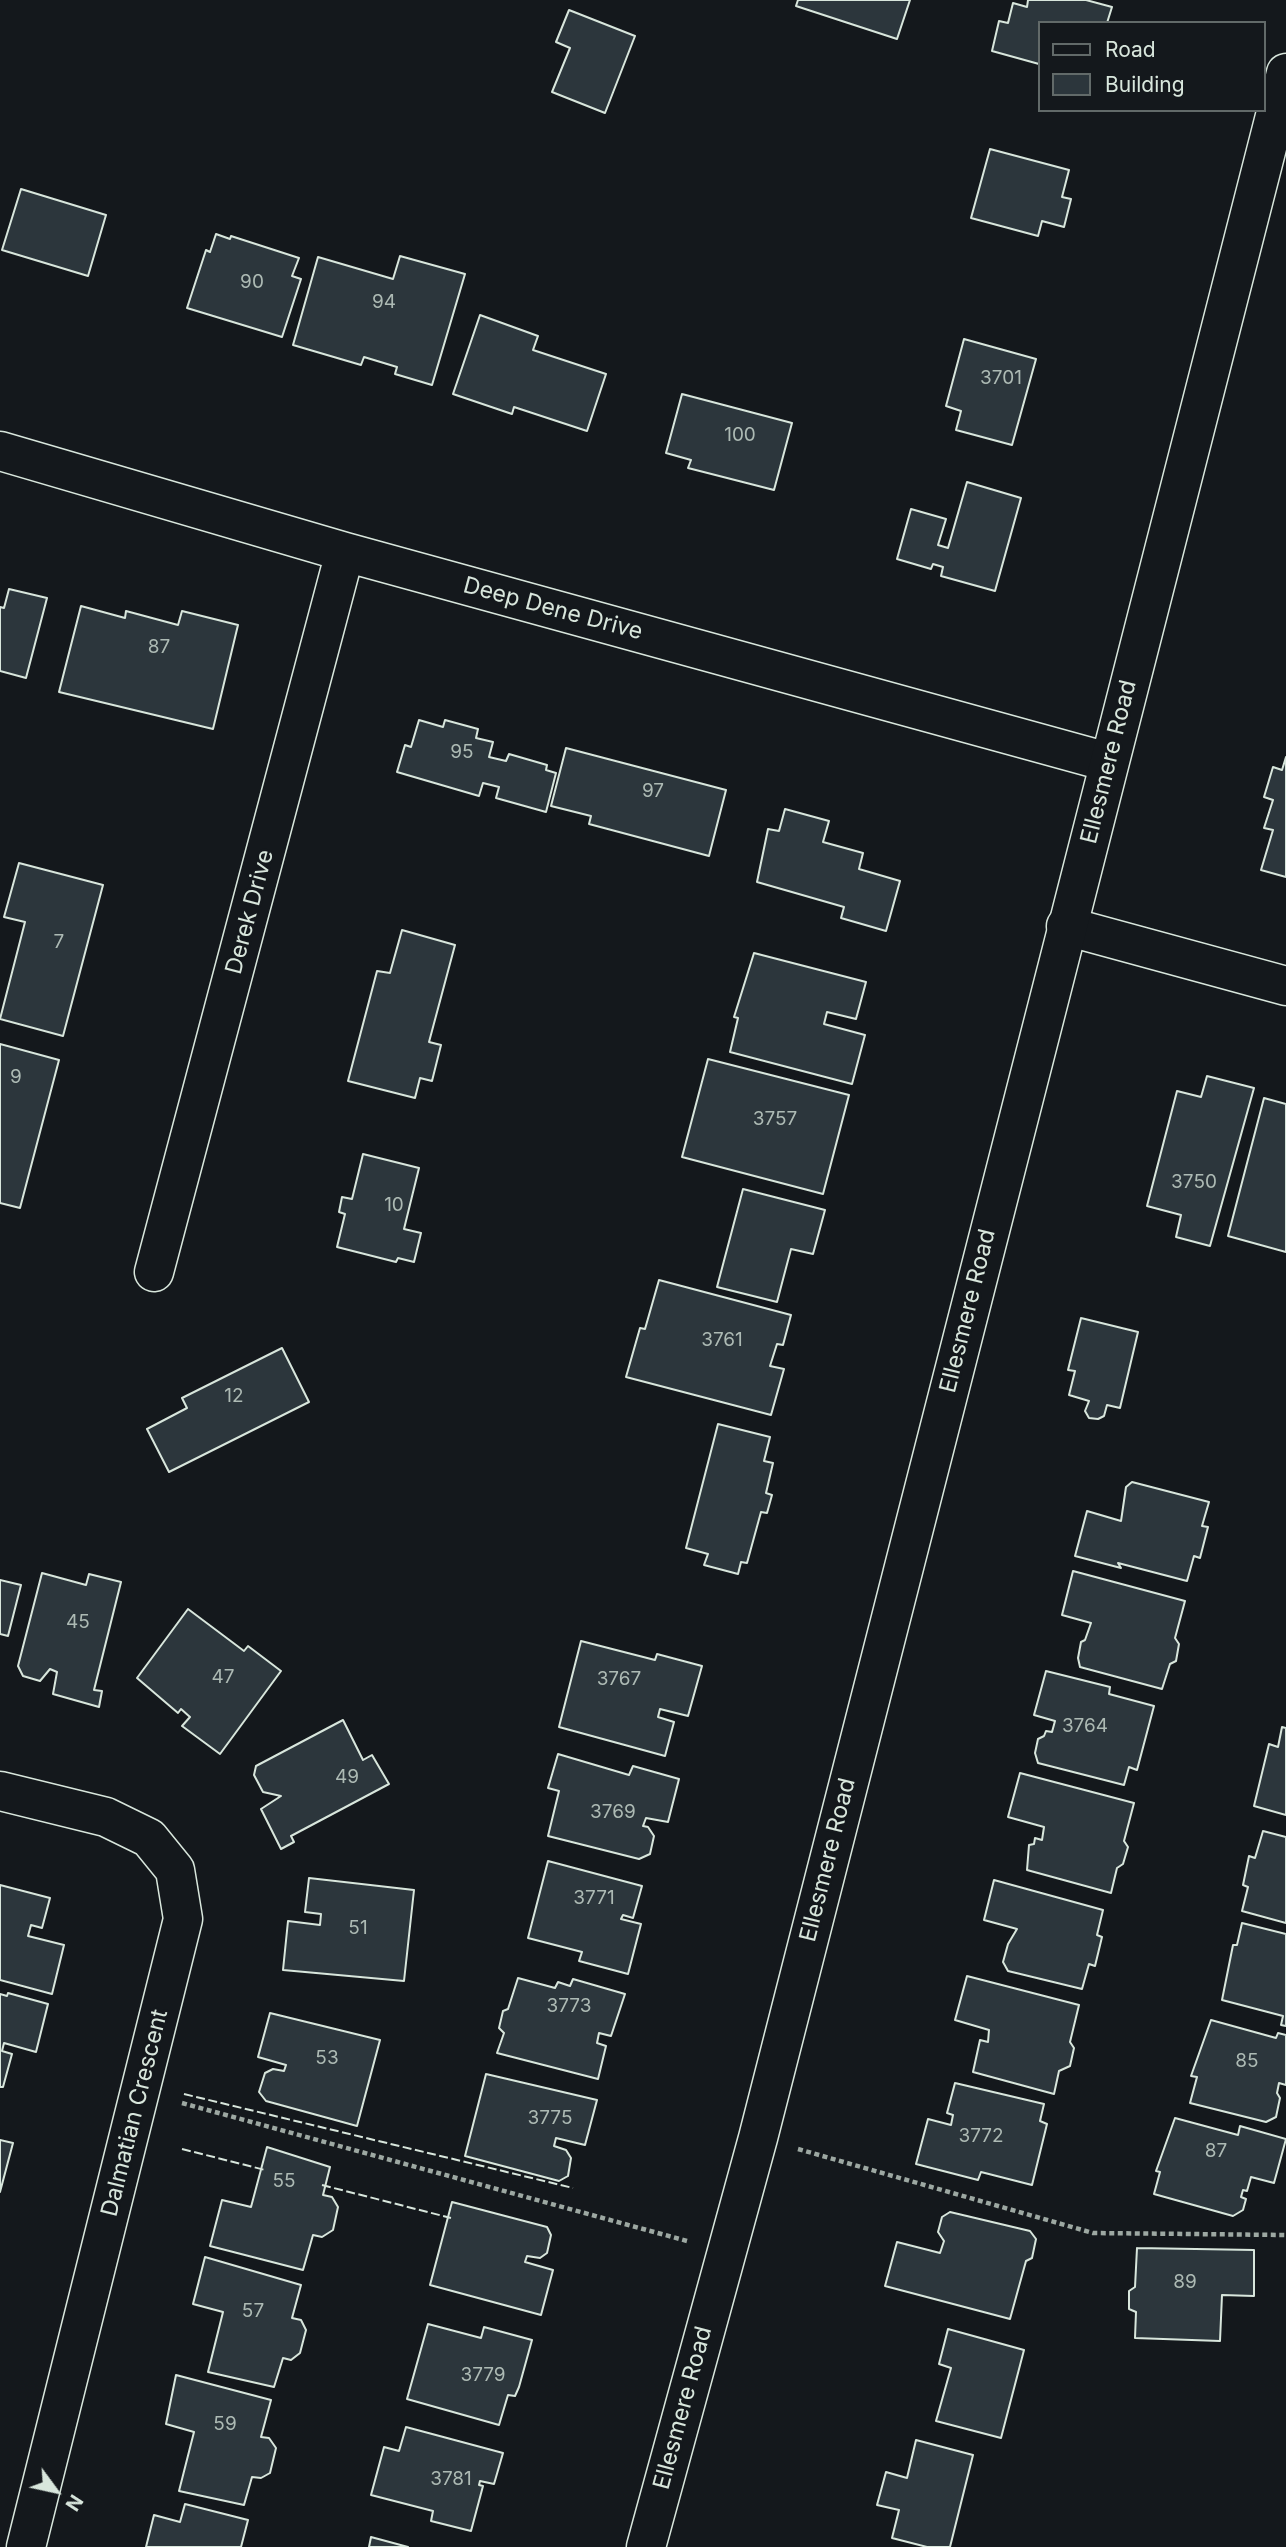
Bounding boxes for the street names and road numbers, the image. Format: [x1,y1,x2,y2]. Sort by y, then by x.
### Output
street label: Deep Dene Drive [460,572,646,646]
street label: Ellesmere Road [1075,677,1143,847]
street label: Derek Drive [220,847,280,977]
street label: Ellesmere Road [934,1226,1002,1396]
street label: Ellesmere Road [794,1775,862,1945]
street label: Dalmatian Crescent [96,2007,174,2219]
street label: Ellesmere Road [648,2323,718,2493]

